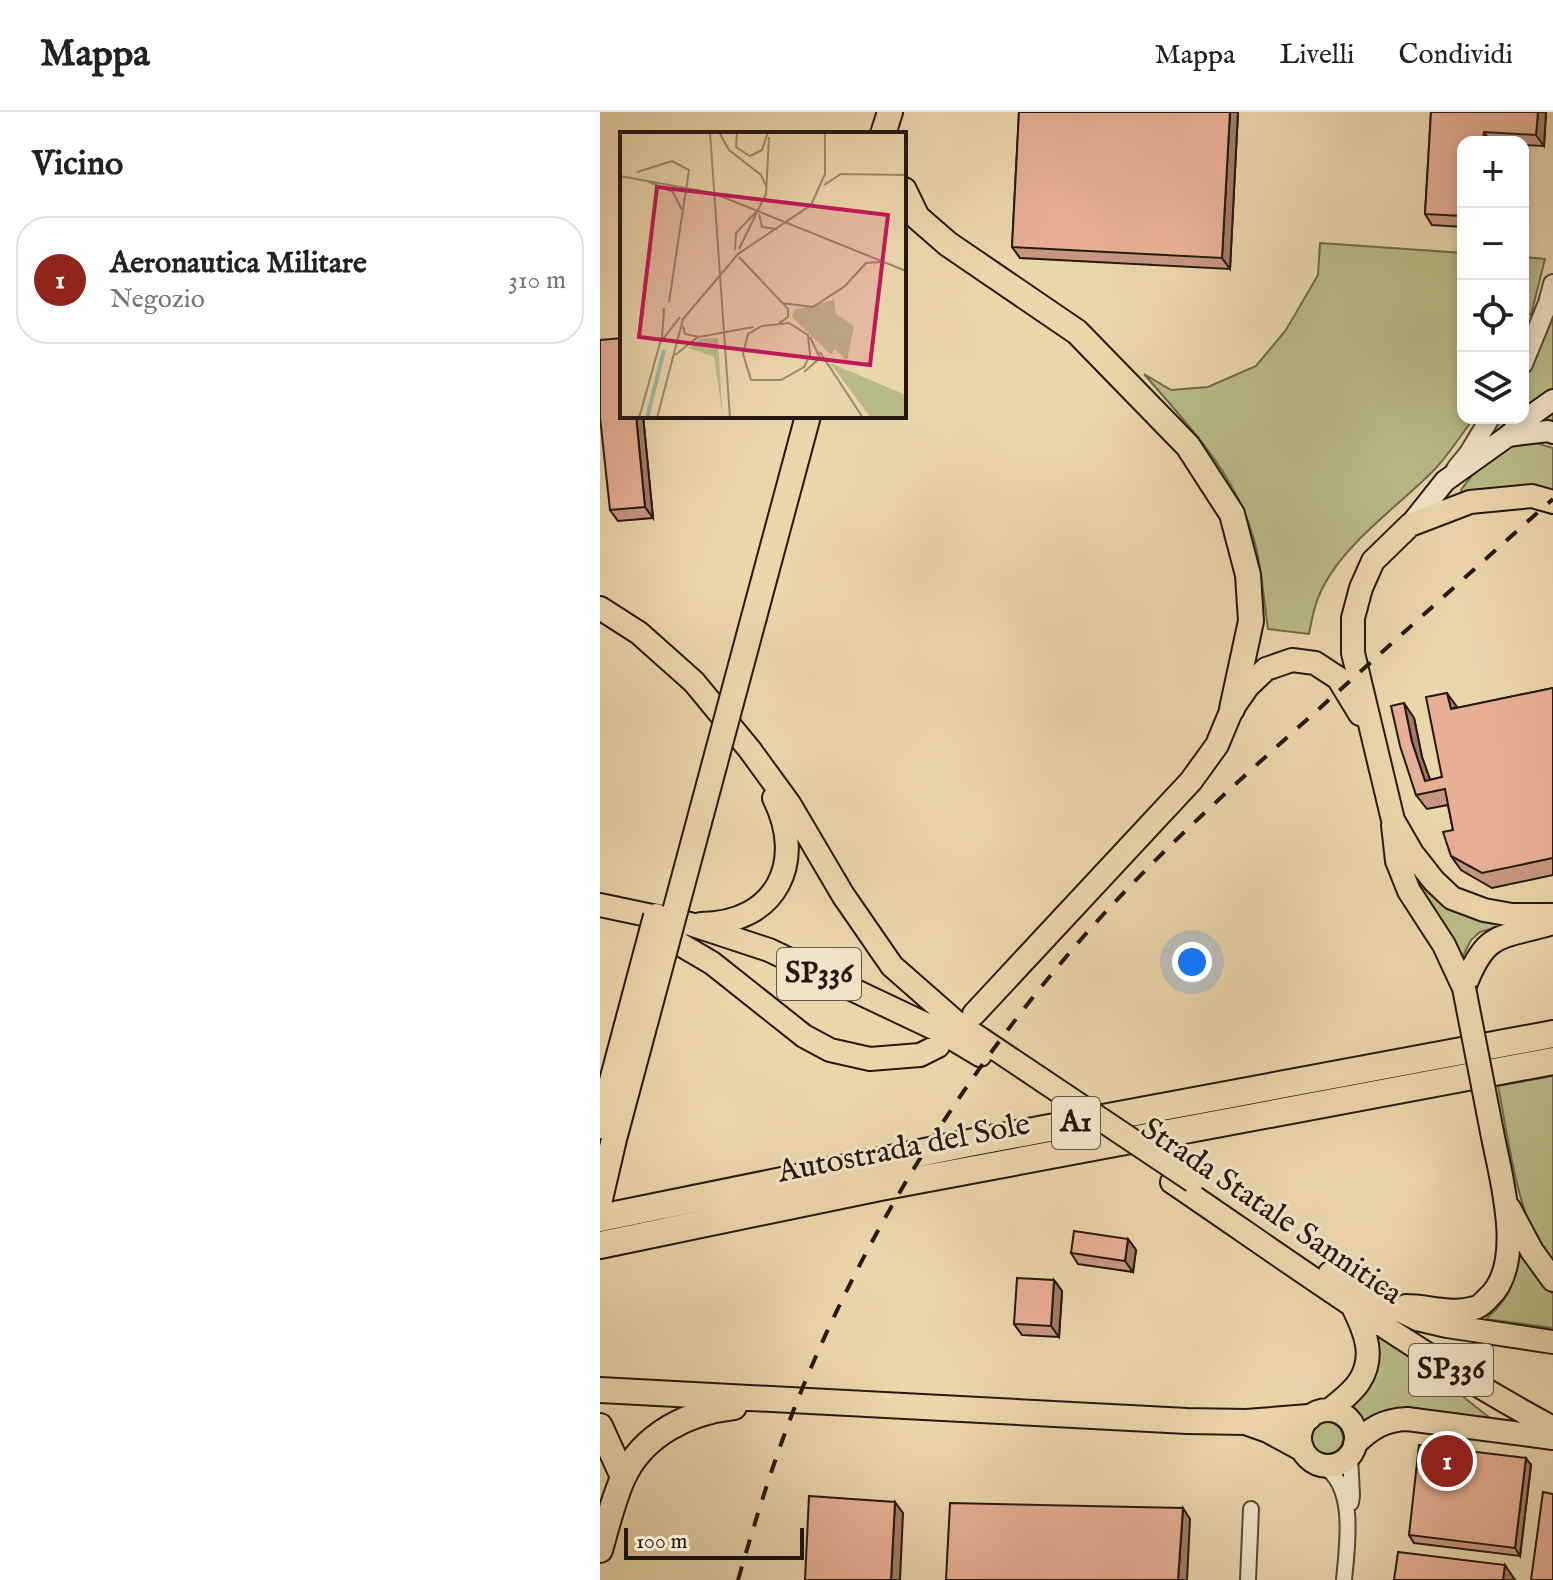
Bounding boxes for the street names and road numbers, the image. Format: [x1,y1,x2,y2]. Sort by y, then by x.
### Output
road number: SP336 [777,948,861,1000]
road number: A1 [1052,1097,1100,1149]
street label: Autostrada del Sole [773,1104,1034,1194]
street label: Strada Statale Sannitica [1132,1109,1410,1315]
road number: SP336 [1409,1344,1493,1396]

